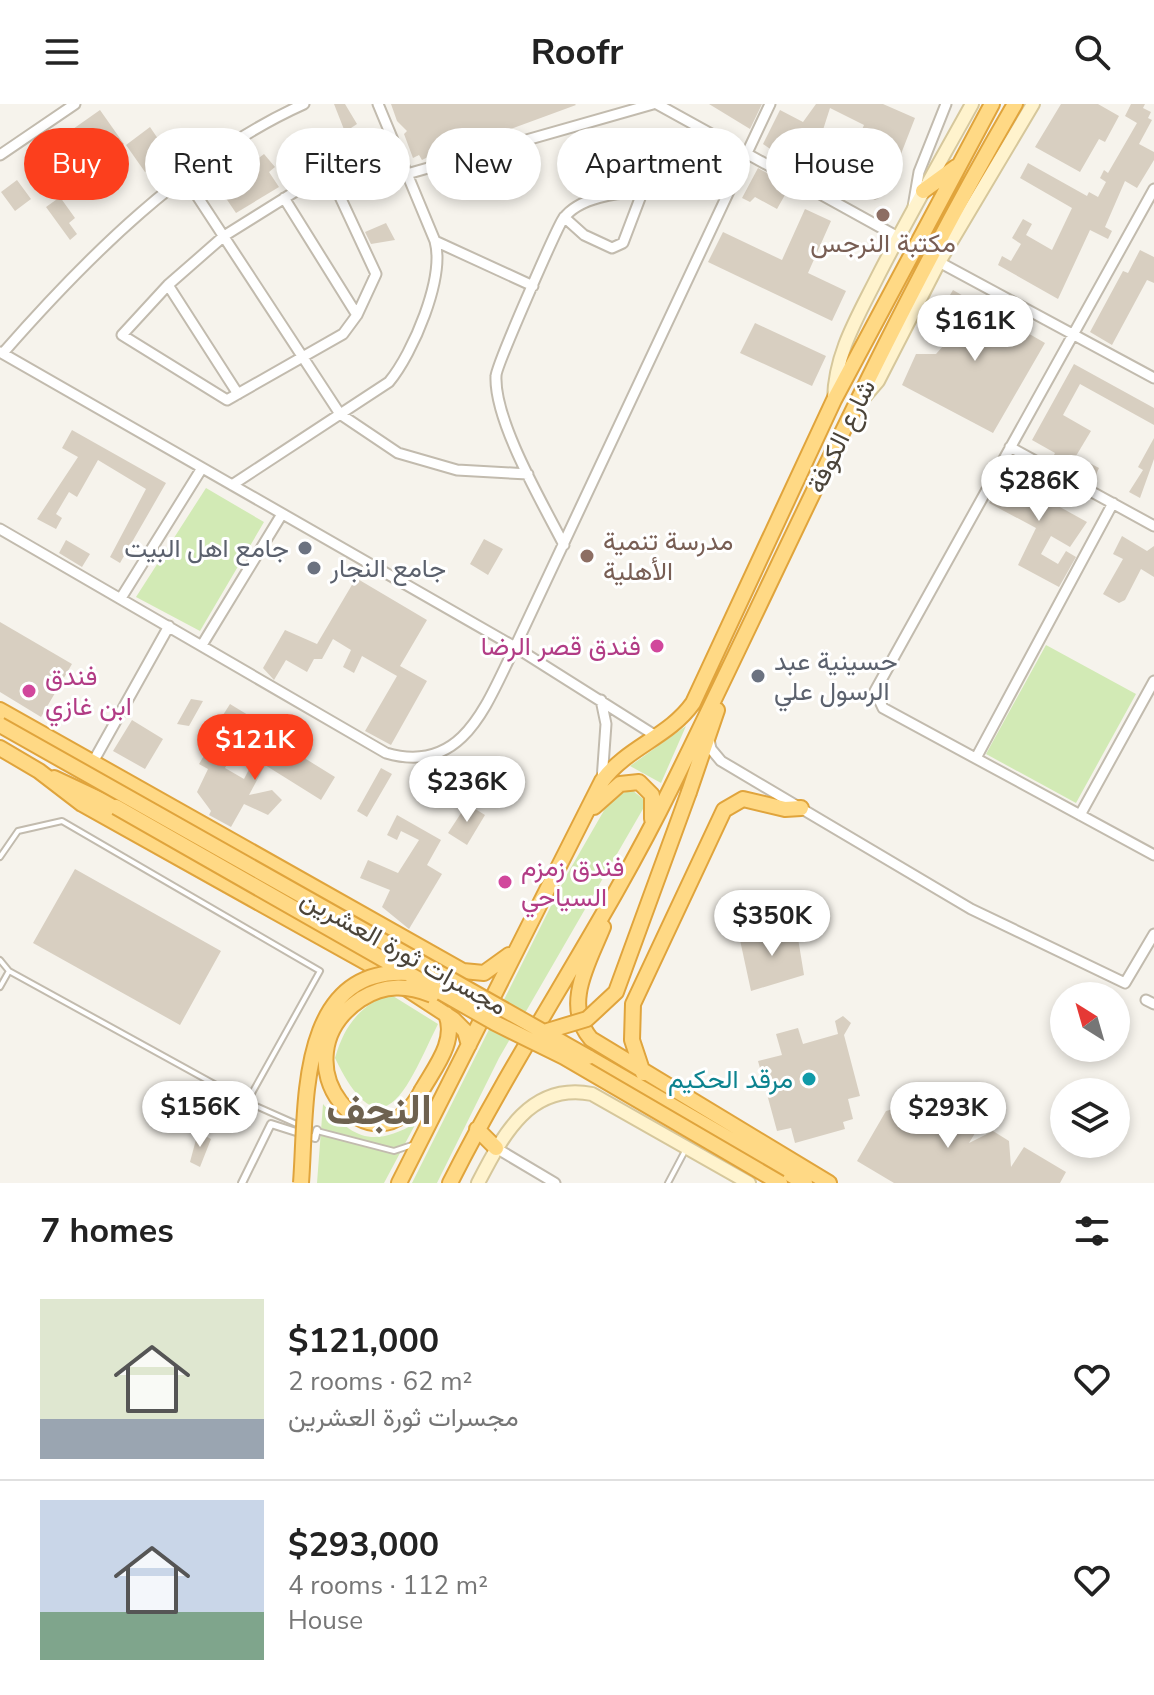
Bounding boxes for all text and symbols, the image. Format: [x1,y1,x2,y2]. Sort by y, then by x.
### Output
text: Roofr [531,28,623,77]
icon: menu [40,30,84,74]
icon: search [1070,30,1114,74]
chip: Buy [24,128,129,200]
chip: Rent [145,128,260,200]
chip: Filters [276,128,410,200]
chip: New [426,128,541,200]
chip: Apartment [557,128,750,200]
chip: House [766,128,903,200]
marker: مكتبة النرجس [874,206,892,224]
place label: مكتبة النرجس [810,226,956,261]
pin: $161K [919,295,1031,363]
text: $161K [935,303,1015,338]
street label: شارع الكوفة [799,373,884,499]
pin: $286K [983,455,1095,523]
text: $286K [999,463,1079,498]
place label: مدرسة تنمية الأهلية [603,524,733,589]
place label: جامع اهل البيت [124,531,289,566]
marker: جامع اهل البيت [296,539,314,557]
marker: مدرسة تنمية الأهلية [578,547,596,565]
place label: جامع النجار [329,551,446,586]
marker: جامع النجار [305,559,323,577]
place label: فندق قصر الرضا [481,629,641,664]
marker: فندق قصر الرضا [648,637,666,655]
place label: حسينية عبد الرسول علي [774,644,898,712]
place label: فندق ابن غازي [45,659,132,727]
marker: حسينية عبد الرسول علي [749,667,767,685]
marker: فندق ابن غازي [20,682,38,700]
pin: $121K [199,714,311,782]
text: $121K [215,722,295,757]
pin: $236K [411,756,523,824]
text: $236K [427,764,507,799]
place label: فندق زمزم السياحي [521,850,624,918]
marker: فندق زمزم السياحي [496,873,514,891]
street label: مجسرات ثورة العشرين [294,881,513,1024]
pin: $350K [716,890,828,958]
text: $350K [732,898,812,933]
north arrow [1050,982,1130,1062]
map controls [1050,982,1130,1158]
place label: مرقد الحكيم [668,1062,793,1097]
marker: مرقد الحكيم [800,1070,818,1088]
button: layers [1050,1078,1130,1158]
pin: $156K [144,1081,256,1149]
district label: النجف [326,1082,432,1139]
pin: $293K [892,1082,1004,1150]
text: $156K [160,1089,240,1124]
text: $293K [908,1090,988,1125]
text: 7 homes [40,1208,174,1254]
icon: filters [1070,1209,1114,1253]
text: $121,000 [288,1318,439,1364]
icon: home [104,1331,200,1427]
icon: heart [1070,1357,1114,1401]
text: 2 rooms · 62 m² [288,1364,472,1399]
text: مجسرات ثورة العشرين [288,1400,519,1435]
text: $293,000 [288,1522,439,1568]
icon: home [104,1532,200,1628]
icon: heart [1070,1558,1114,1602]
text: 4 rooms · 112 m² [288,1568,488,1603]
text: House [288,1603,363,1638]

